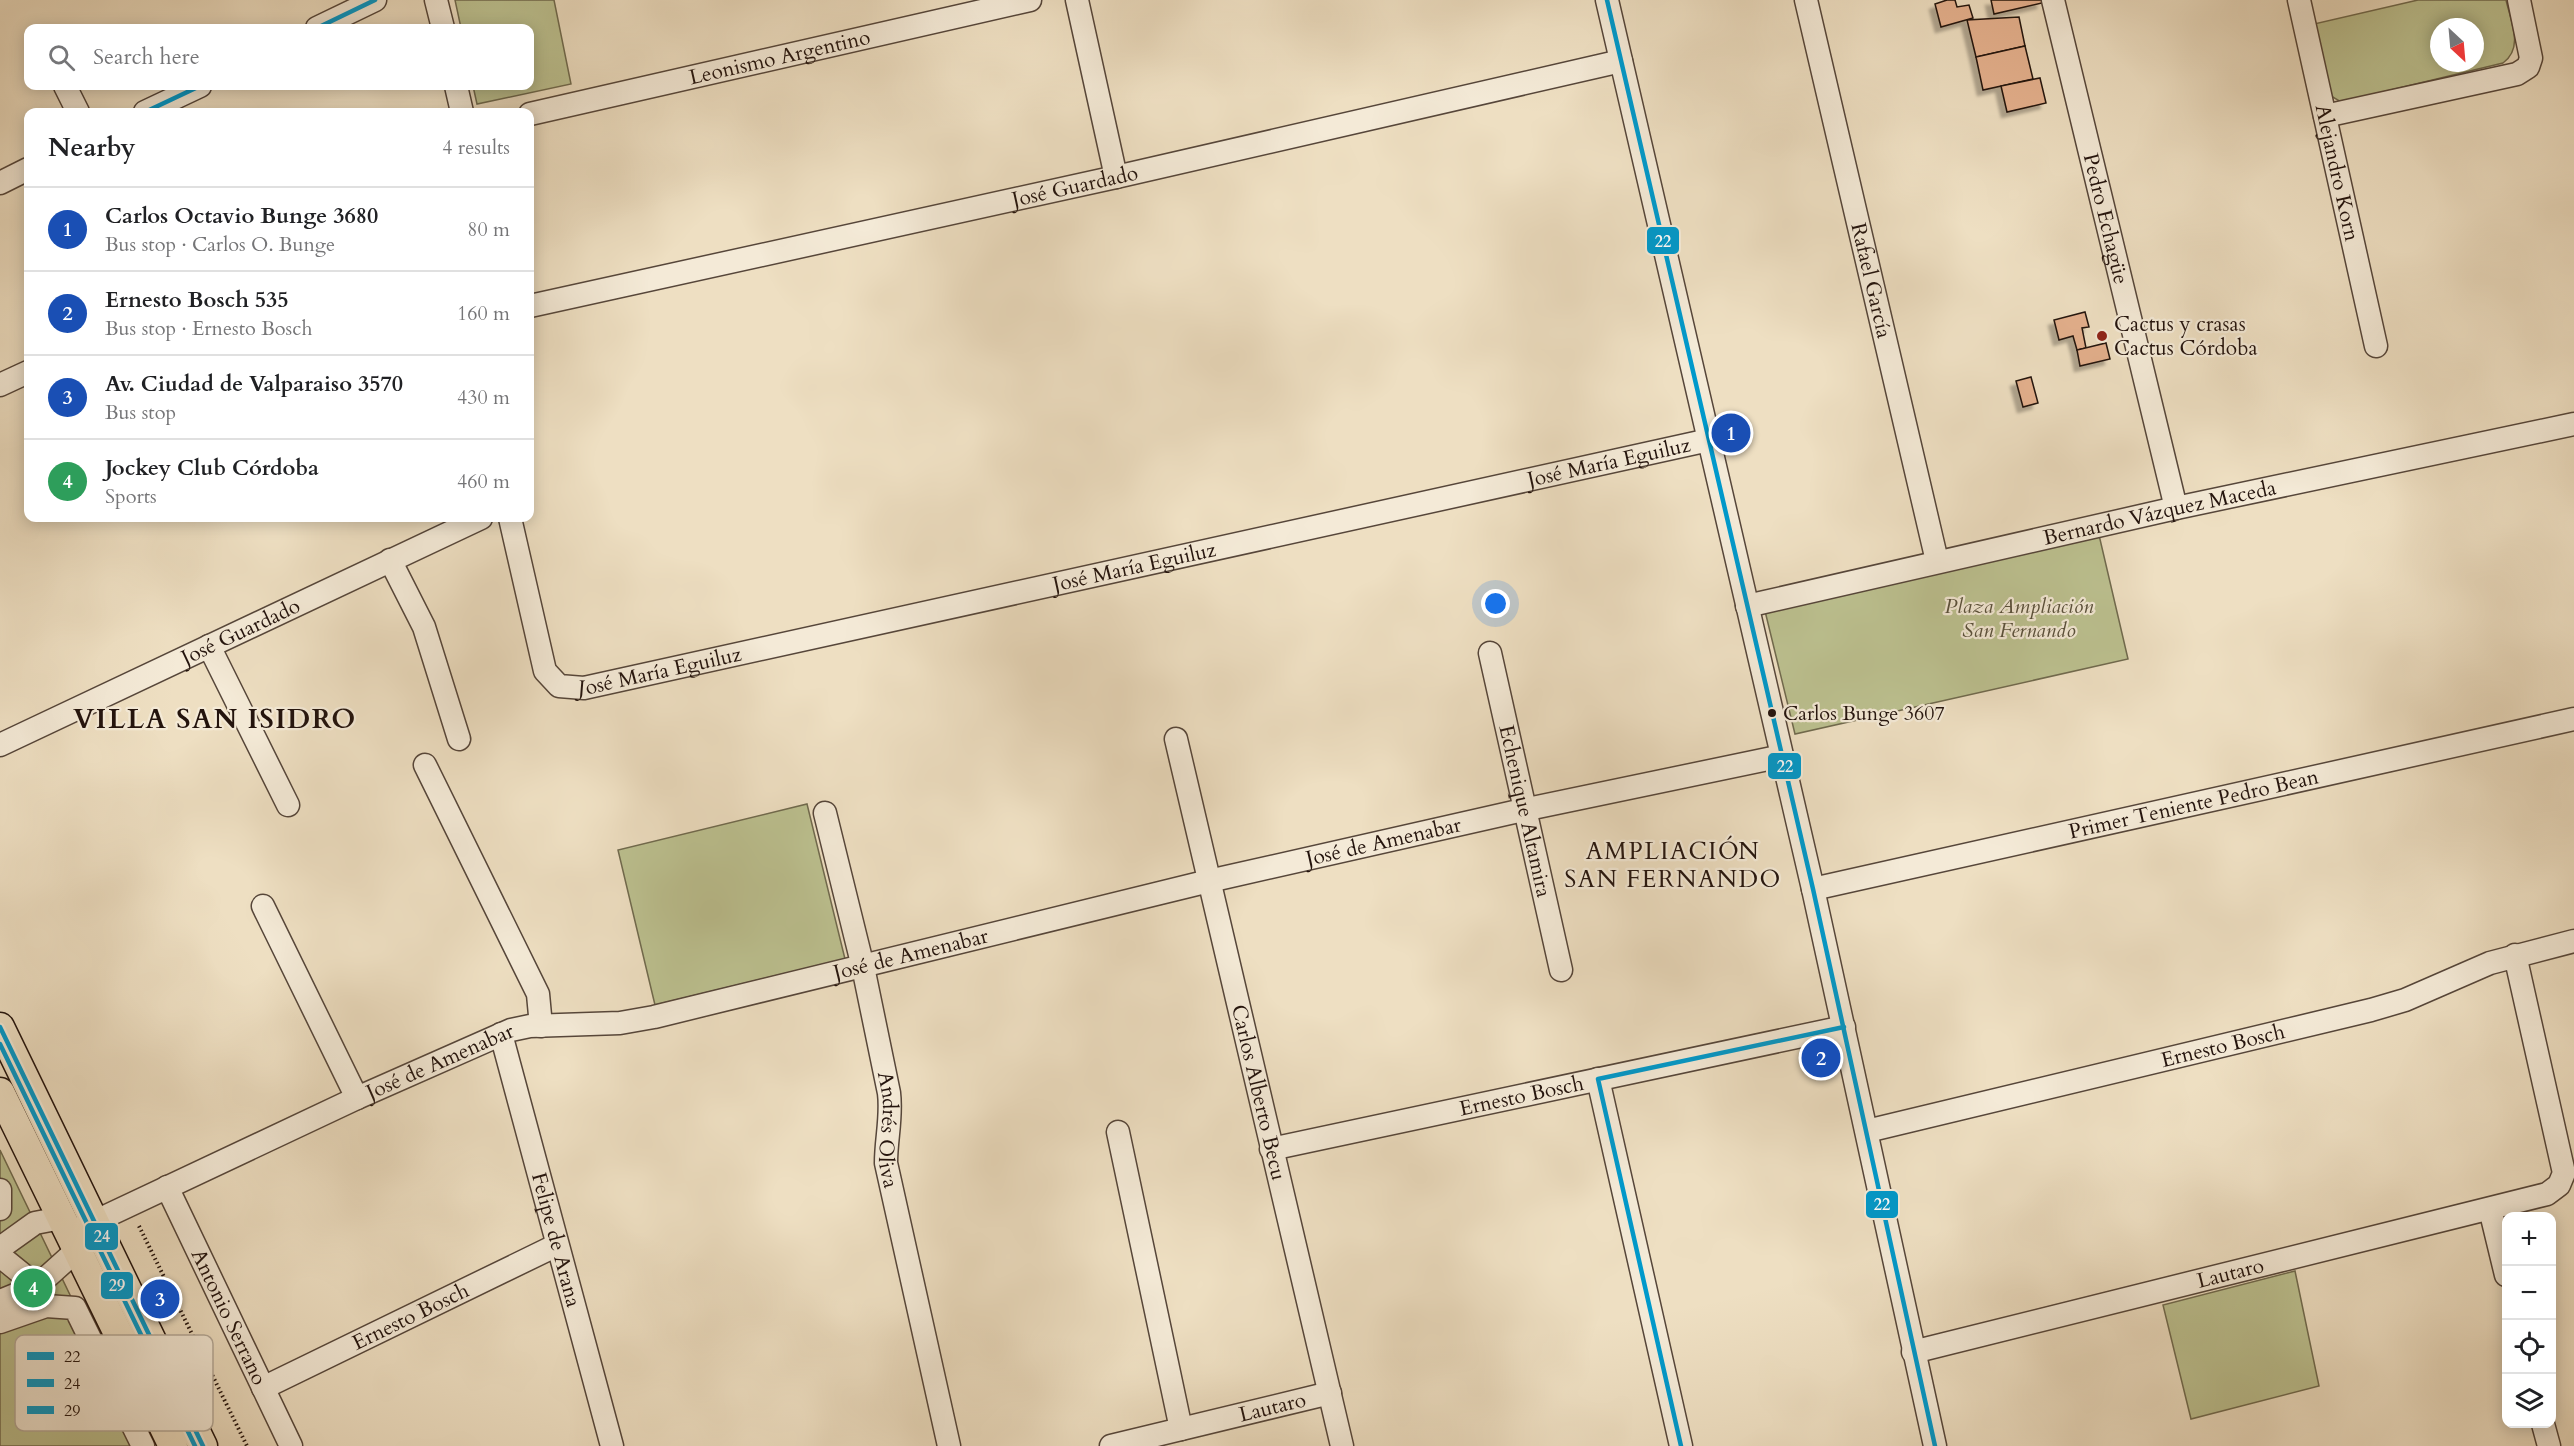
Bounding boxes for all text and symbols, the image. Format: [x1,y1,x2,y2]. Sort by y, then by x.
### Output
north arrow [2430,18,2484,72]
street label: Leonismo Argentino [686,22,873,92]
search box [24,24,534,90]
icon: search [45,41,78,74]
text: Search here [93,42,200,72]
street label: Alejandro Korn [2308,102,2367,244]
text: Nearby [48,130,136,165]
text: 4 results [442,134,510,161]
street label: Pedro Echagüe [2076,150,2136,287]
street label: José Guardado [1006,158,1141,215]
text: Carlos Octavio Bunge 3680 [105,201,378,231]
text: 1 [62,216,73,243]
text: 80 m [467,216,510,243]
street label: Rafael García [1844,220,1899,341]
line badge: 22 [1646,226,1680,255]
text: Bus stop · Carlos O. Bunge [105,231,335,258]
text: 22 [1655,231,1671,253]
text: Ernesto Bosch 535 [105,285,289,315]
text: 2 [62,300,73,327]
text: 160 m [457,300,510,327]
place label: Cactus y crasas Cactus Córdoba [2114,310,2257,363]
text: Bus stop · Ernesto Bosch [105,315,312,342]
marker: Cactus y crasas Cactus Córdoba [2095,329,2109,343]
text: Av. Ciudad de Valparaiso 3570 [105,369,403,399]
text: 3 [62,384,73,411]
text: 430 m [457,384,510,411]
text: Bus stop [105,399,176,426]
pin: 1 [1712,410,1750,456]
street label: José María Eguiluz [1522,430,1694,495]
text: Jockey Club Córdoba [105,453,319,483]
text: 4 [62,468,73,495]
text: 460 m [457,468,510,495]
street label: Bernardo Vázquez Maceda [2040,473,2279,552]
text: Sports [105,483,157,510]
street label: José María Eguiluz [1047,535,1219,599]
your location [1481,589,1510,618]
street label: José Guardado [174,591,305,673]
park label: Plaza Ampliación San Fernando [1944,592,2094,645]
street label: José María Eguiluz [574,639,745,703]
place label: Carlos Bunge 3607 [1783,700,1945,727]
district label: VILLA SAN ISIDRO [73,701,357,738]
marker: Carlos Bunge 3607 [1766,707,1778,719]
street label: Echenique Altamira [1492,722,1559,900]
line badge: 22 [1767,752,1802,780]
text: 22 [1777,756,1793,778]
street label: Primer Teniente Pedro Bean [2066,762,2321,846]
street label: José de Amenabar [1300,810,1464,874]
district label: AMPLIACIÓN SAN FERNANDO [1564,835,1782,896]
street label: José de Amenabar [827,921,991,988]
street label: Carlos Alberto Becu [1224,1002,1294,1183]
street label: José de Amenabar [359,1016,519,1108]
street label: Ernesto Bosch [2158,1017,2288,1074]
pin: 2 [1802,1036,1840,1080]
street label: Ernesto Bosch [1456,1068,1587,1123]
street label: Andrés Oliva [870,1069,906,1191]
street label: Felipe de Arana [524,1169,588,1310]
line badge: 22 [1865,1190,1899,1219]
text: 22 [1874,1194,1890,1216]
map controls [2502,1212,2556,1428]
button: + [2502,1212,2556,1266]
line badge: 24 [84,1222,119,1251]
text: 24 [94,1226,110,1248]
street label: Antonio Serrano [184,1244,274,1390]
street label: Lautaro [2194,1251,2267,1295]
pin: 4 [14,1266,52,1310]
button: − [2502,1266,2556,1320]
line badge: 29 [100,1271,134,1300]
text: 29 [109,1275,125,1297]
street label: Ernesto Bosch [347,1275,474,1357]
pin: 3 [140,1276,180,1322]
button: locate [2502,1320,2556,1374]
legend [15,1335,213,1431]
text: 22 [64,1346,80,1368]
text: 24 [64,1373,80,1395]
button: layers [2502,1374,2556,1428]
street label: Lautaro [1236,1385,1309,1429]
text: 29 [64,1400,80,1422]

